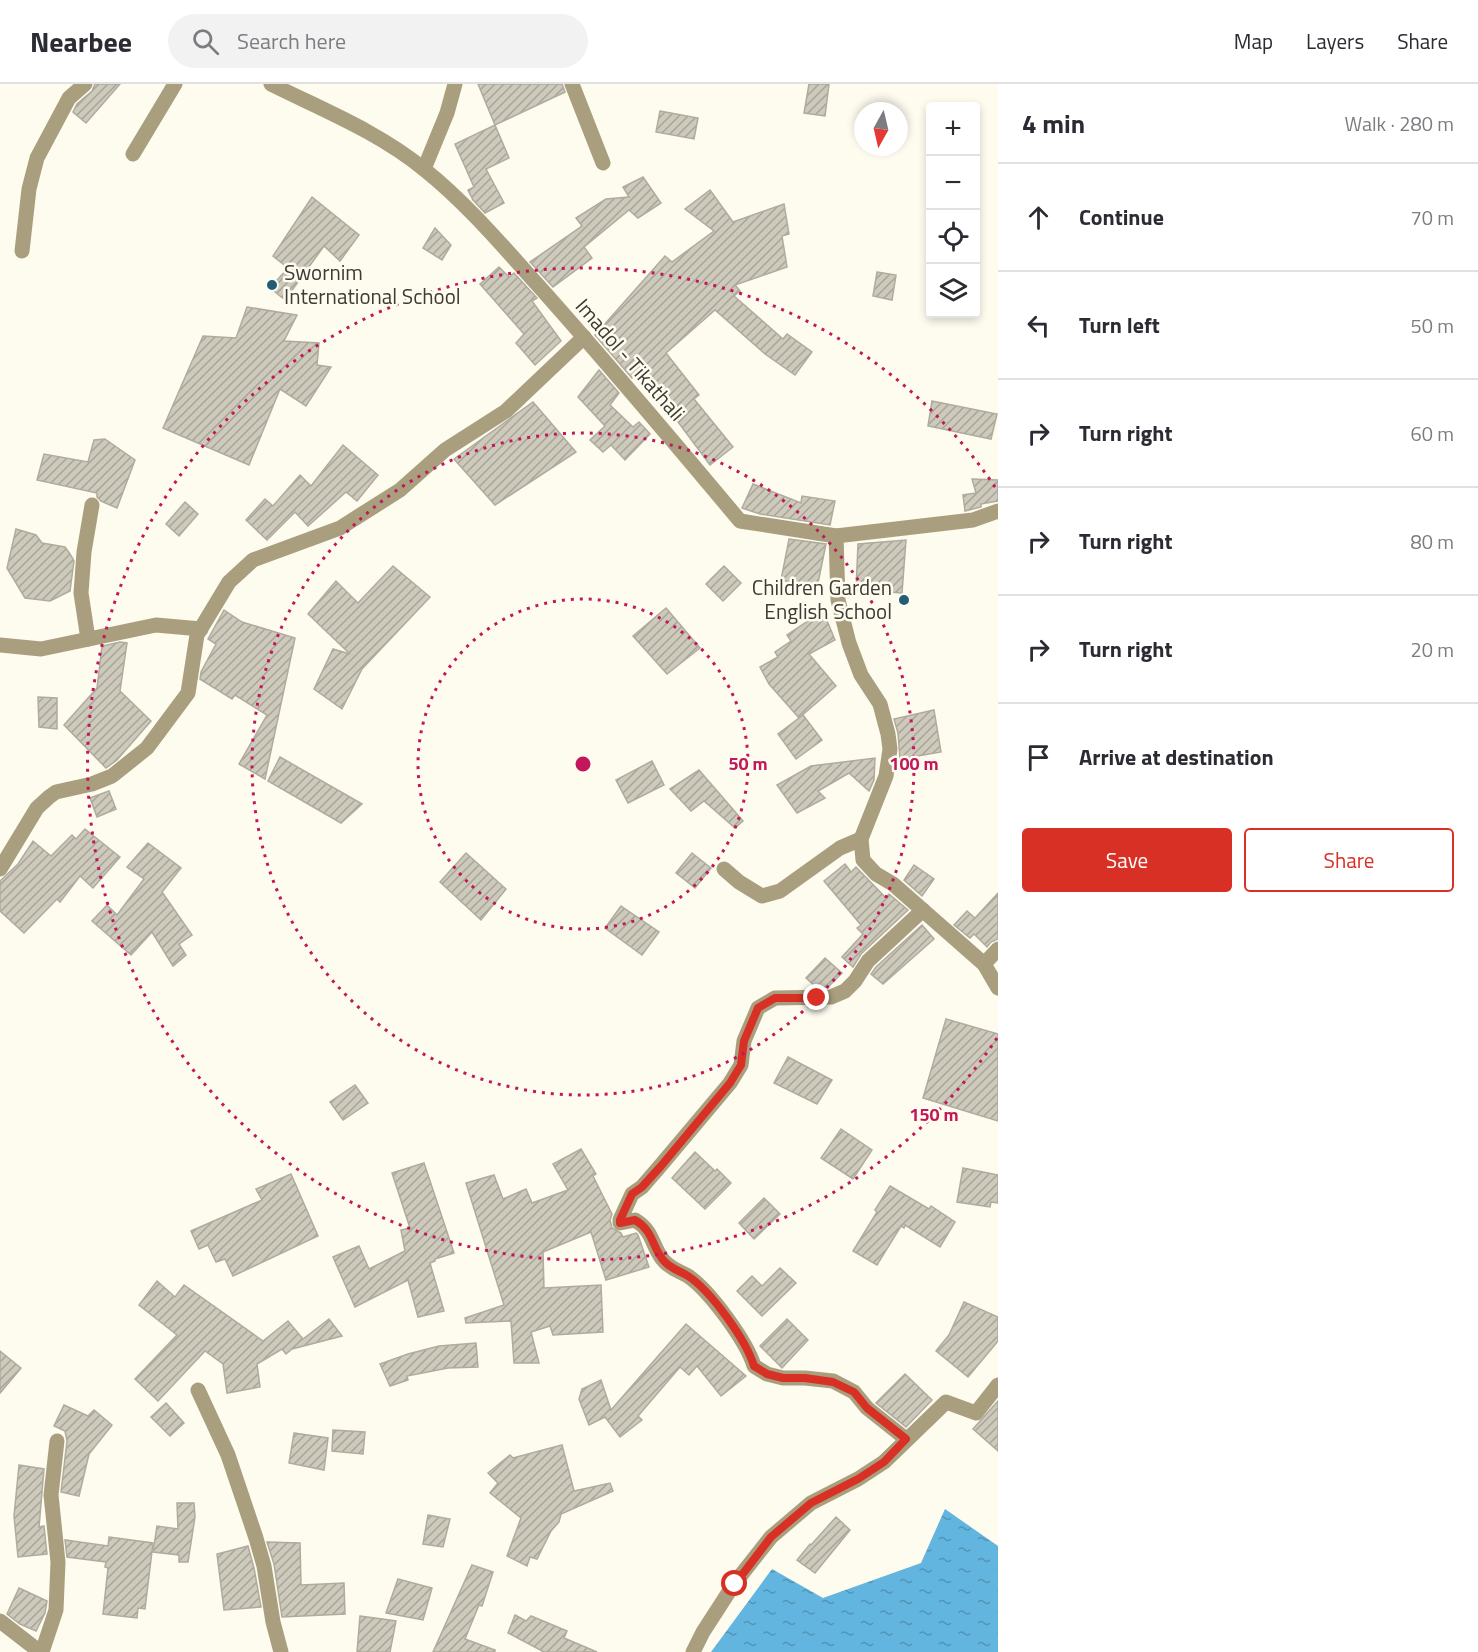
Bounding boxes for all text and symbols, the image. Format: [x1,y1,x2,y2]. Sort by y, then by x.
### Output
search box [168,14,588,68]
text: Nearbee [30,20,132,63]
text: Search here [237,24,346,58]
icon: search [189,25,222,58]
text: Map [1234,25,1273,57]
text: Layers [1306,25,1364,57]
text: Share [1397,25,1448,57]
north arrow [854,102,908,156]
map controls [926,102,980,318]
button: + [926,102,980,156]
text: 4 min [1022,104,1085,143]
text: Walk · 280 m [1345,108,1454,139]
button: − [926,156,980,210]
text: Continue [1079,200,1164,234]
icon: ahead [1022,201,1055,234]
text: 70 m [1410,202,1454,233]
button: locate [926,210,980,264]
place label: Swornim International School [284,256,461,312]
button: layers [926,264,980,318]
marker: Swornim International School [265,278,279,292]
street label: Imadol - Tikathali [568,291,693,428]
text: Turn left [1079,308,1160,342]
icon: left [1022,309,1055,342]
text: 50 m [1410,310,1454,341]
text: Turn right [1079,416,1173,450]
icon: right [1022,417,1055,450]
text: 60 m [1410,418,1454,449]
text: Turn right [1079,524,1173,558]
icon: right [1022,525,1055,558]
text: 80 m [1410,526,1454,557]
place label: Children Garden English School [752,571,892,627]
marker: Children Garden English School [897,593,911,607]
text: Turn right [1079,632,1173,666]
icon: right [1022,633,1055,666]
text: 20 m [1410,634,1454,665]
text: Arrive at destination [1079,740,1274,774]
icon: arrive [1022,741,1055,774]
text: 50 m [728,750,768,777]
text: 100 m [889,750,939,777]
centre of rings [573,754,593,774]
button: Save [1022,828,1232,892]
button: Share [1244,828,1454,892]
route end [803,984,829,1010]
text: 150 m [909,1101,959,1128]
route start [721,1570,747,1596]

